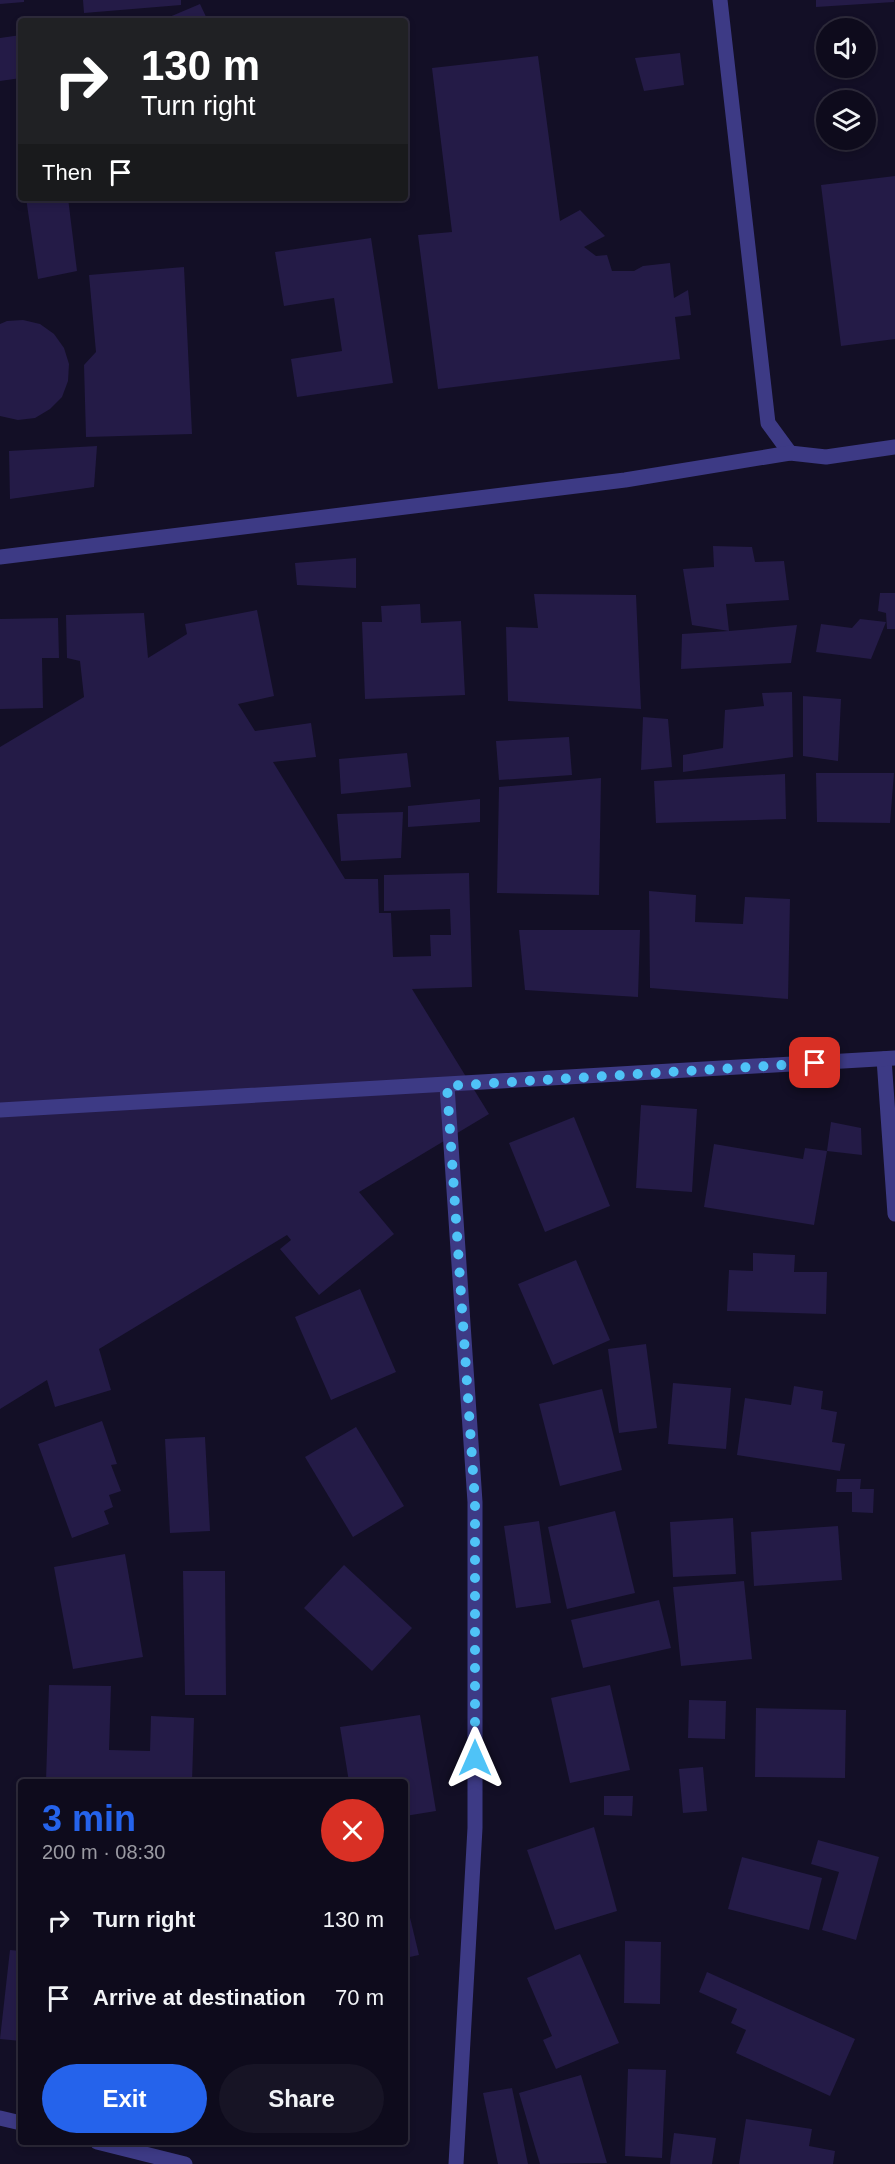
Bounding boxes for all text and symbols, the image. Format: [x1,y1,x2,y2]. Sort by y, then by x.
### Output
map controls [816,18,876,150]
button: sound [816,18,876,78]
icon: right [42,42,120,120]
text: 130 m [141,42,260,89]
button: layers [816,90,876,150]
text: Turn right [141,91,256,121]
icon: arrive [104,156,137,189]
text: Then [42,160,92,185]
pin [789,1037,840,1088]
icon: arrive [798,1046,831,1079]
position arrow [443,1726,507,1790]
text: 3 min [42,1798,136,1839]
button: close [321,1799,384,1862]
text: 200 m · 08:30 [42,1841,165,1863]
icon: right [42,1904,75,1937]
text: Turn right [93,1907,195,1932]
text: 130 m [323,1907,384,1932]
icon: arrive [42,1982,75,2015]
text: Arrive at destination [93,1985,306,2010]
text: 70 m [335,1985,384,2010]
button: Exit [42,2064,207,2133]
button: Share [219,2064,384,2133]

